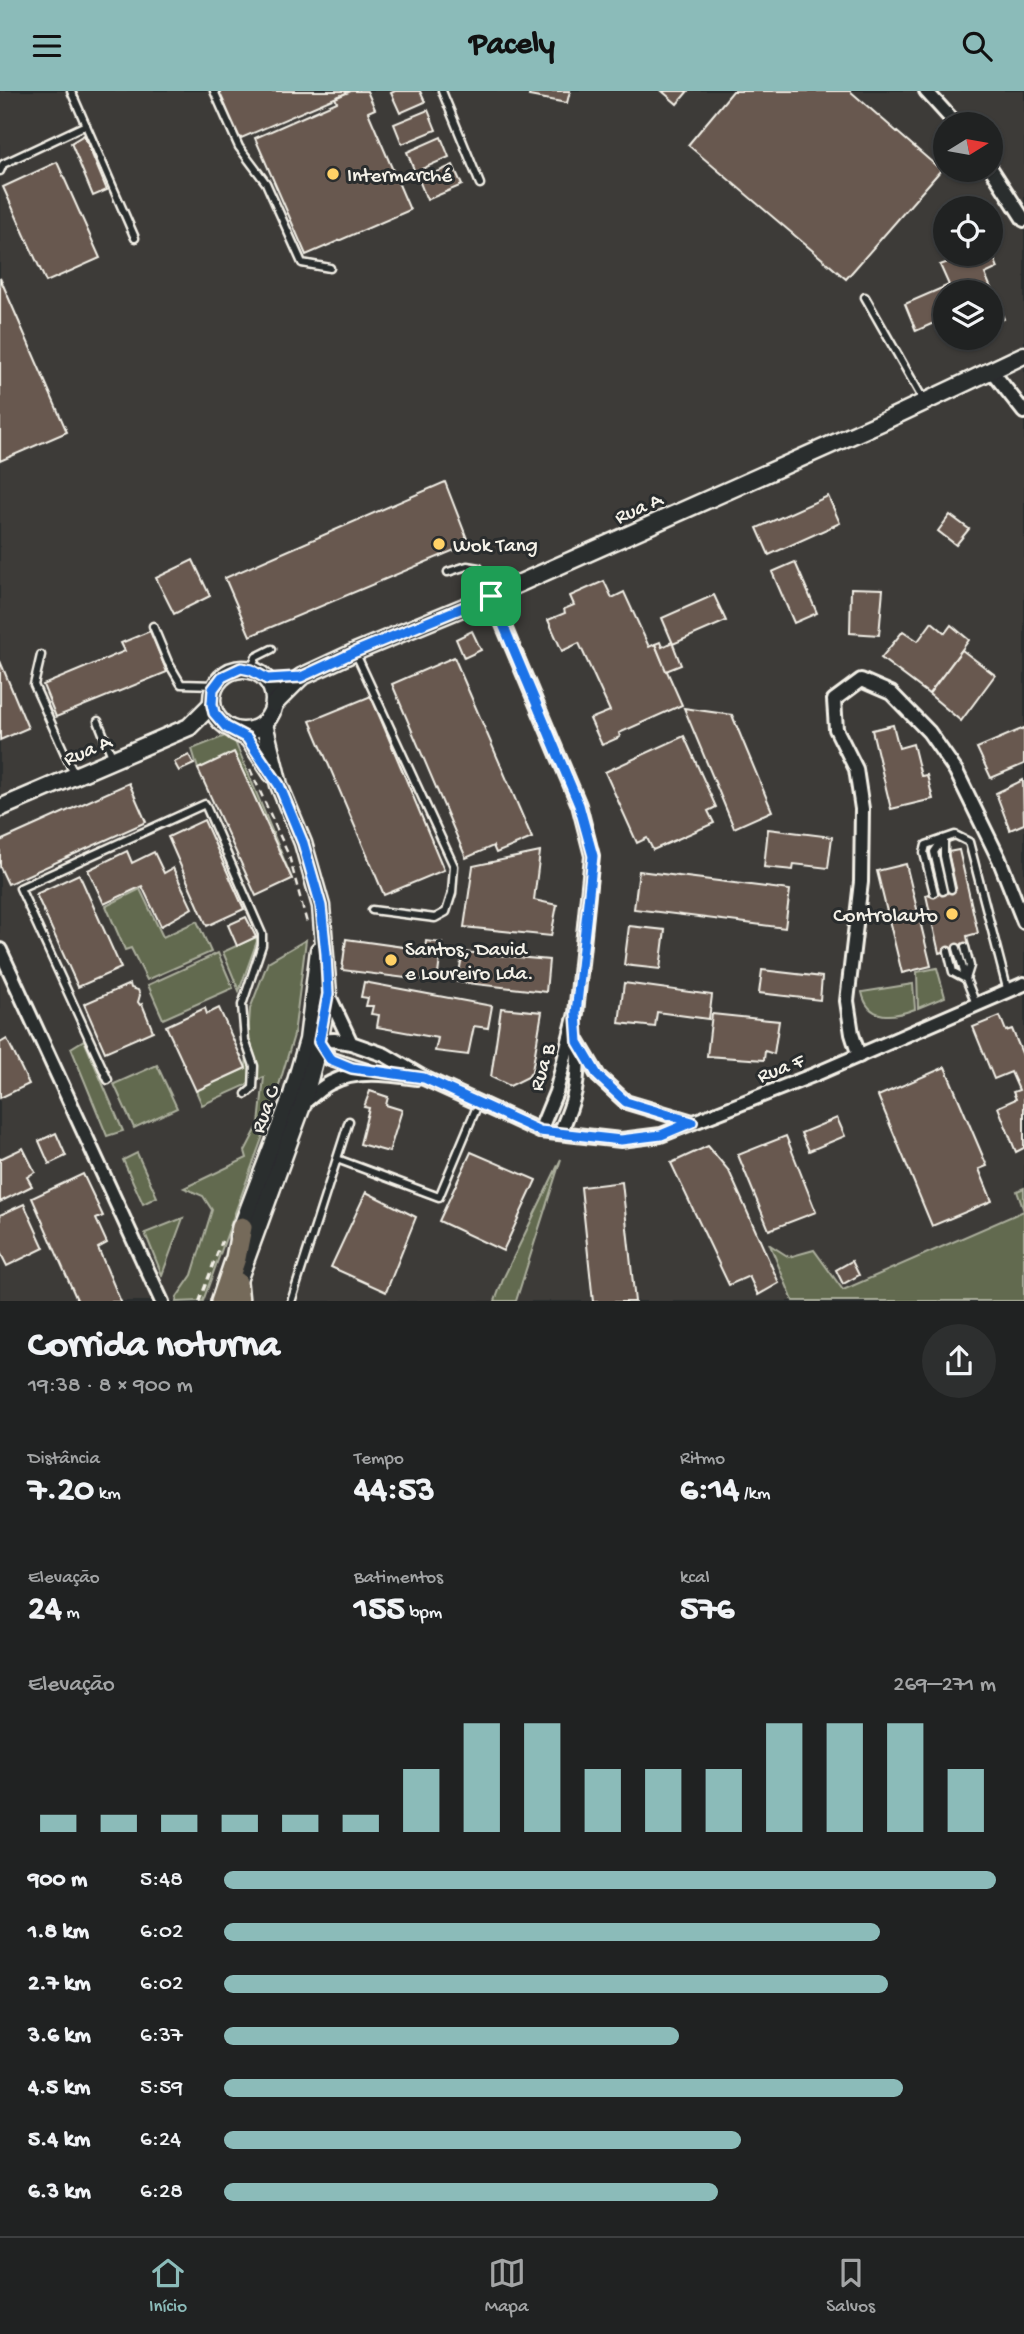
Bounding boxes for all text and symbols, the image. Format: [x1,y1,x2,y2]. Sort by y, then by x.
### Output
icon: menu [28,27,66,65]
text: Pacely [469,27,555,65]
icon: search [958,27,996,65]
north arrow [933,112,1003,182]
map controls [933,112,1003,350]
place label: Intermarché [347,165,453,190]
marker: Intermarché [325,166,341,182]
button: locate [933,196,1003,266]
button: layers [933,280,1003,350]
street label: Rua A [612,488,669,532]
place label: Wok Tang [453,535,538,560]
marker: Wok Tang [431,536,447,552]
pin [461,566,521,626]
icon: arrive [472,577,510,615]
street label: Rua A [61,730,118,773]
place label: Controlauto [833,905,938,930]
marker: Controlauto [944,906,960,922]
place label: Santos, David e Loureiro Lda. [405,939,534,988]
marker: Santos, David e Loureiro Lda. [383,952,399,968]
street label: Rua B [526,1040,563,1095]
street label: Rua F [754,1050,809,1091]
street label: Rua C [247,1081,288,1137]
button: share [922,1324,996,1398]
text: Corrida noturna [28,1325,280,1369]
text: 19:38 · 8 × 900 m [28,1373,193,1400]
text: Distância [28,1448,100,1471]
text: Tempo [354,1448,404,1471]
text: Ritmo [680,1448,725,1471]
text: 7.20 [28,1471,94,1512]
text: 44:53 [354,1471,435,1512]
text: 6:14 [680,1471,739,1512]
text: km [94,1483,121,1506]
text: /km [739,1483,770,1506]
text: Elevação [28,1567,100,1590]
text: Batimentos [354,1567,443,1590]
text: kcal [680,1567,710,1590]
text: 24 [28,1590,62,1631]
text: 155 [354,1590,405,1631]
text: 576 [680,1590,734,1631]
text: m [62,1602,80,1625]
text: bpm [405,1602,442,1625]
text: Elevação [28,1672,115,1699]
text: 269–271 m [893,1672,996,1699]
text: 900 m [28,1867,87,1894]
text: 5:48 [140,1867,183,1894]
text: 1.8 km [28,1919,89,1946]
text: 6:02 [140,1919,183,1946]
text: 2.7 km [28,1971,91,1998]
text: 6:02 [140,1971,183,1998]
text: 3.6 km [28,2023,91,2050]
text: 6:37 [140,2023,183,2050]
text: 4.5 km [28,2075,90,2102]
text: 5:59 [140,2075,183,2102]
text: 5.4 km [28,2127,90,2154]
text: 6:24 [140,2127,181,2154]
text: 6.3 km [28,2179,91,2206]
text: 6:28 [140,2179,183,2206]
tab: Início [149,2254,187,2319]
tab: Mapa [485,2254,528,2319]
tab: Salvos [826,2254,875,2319]

